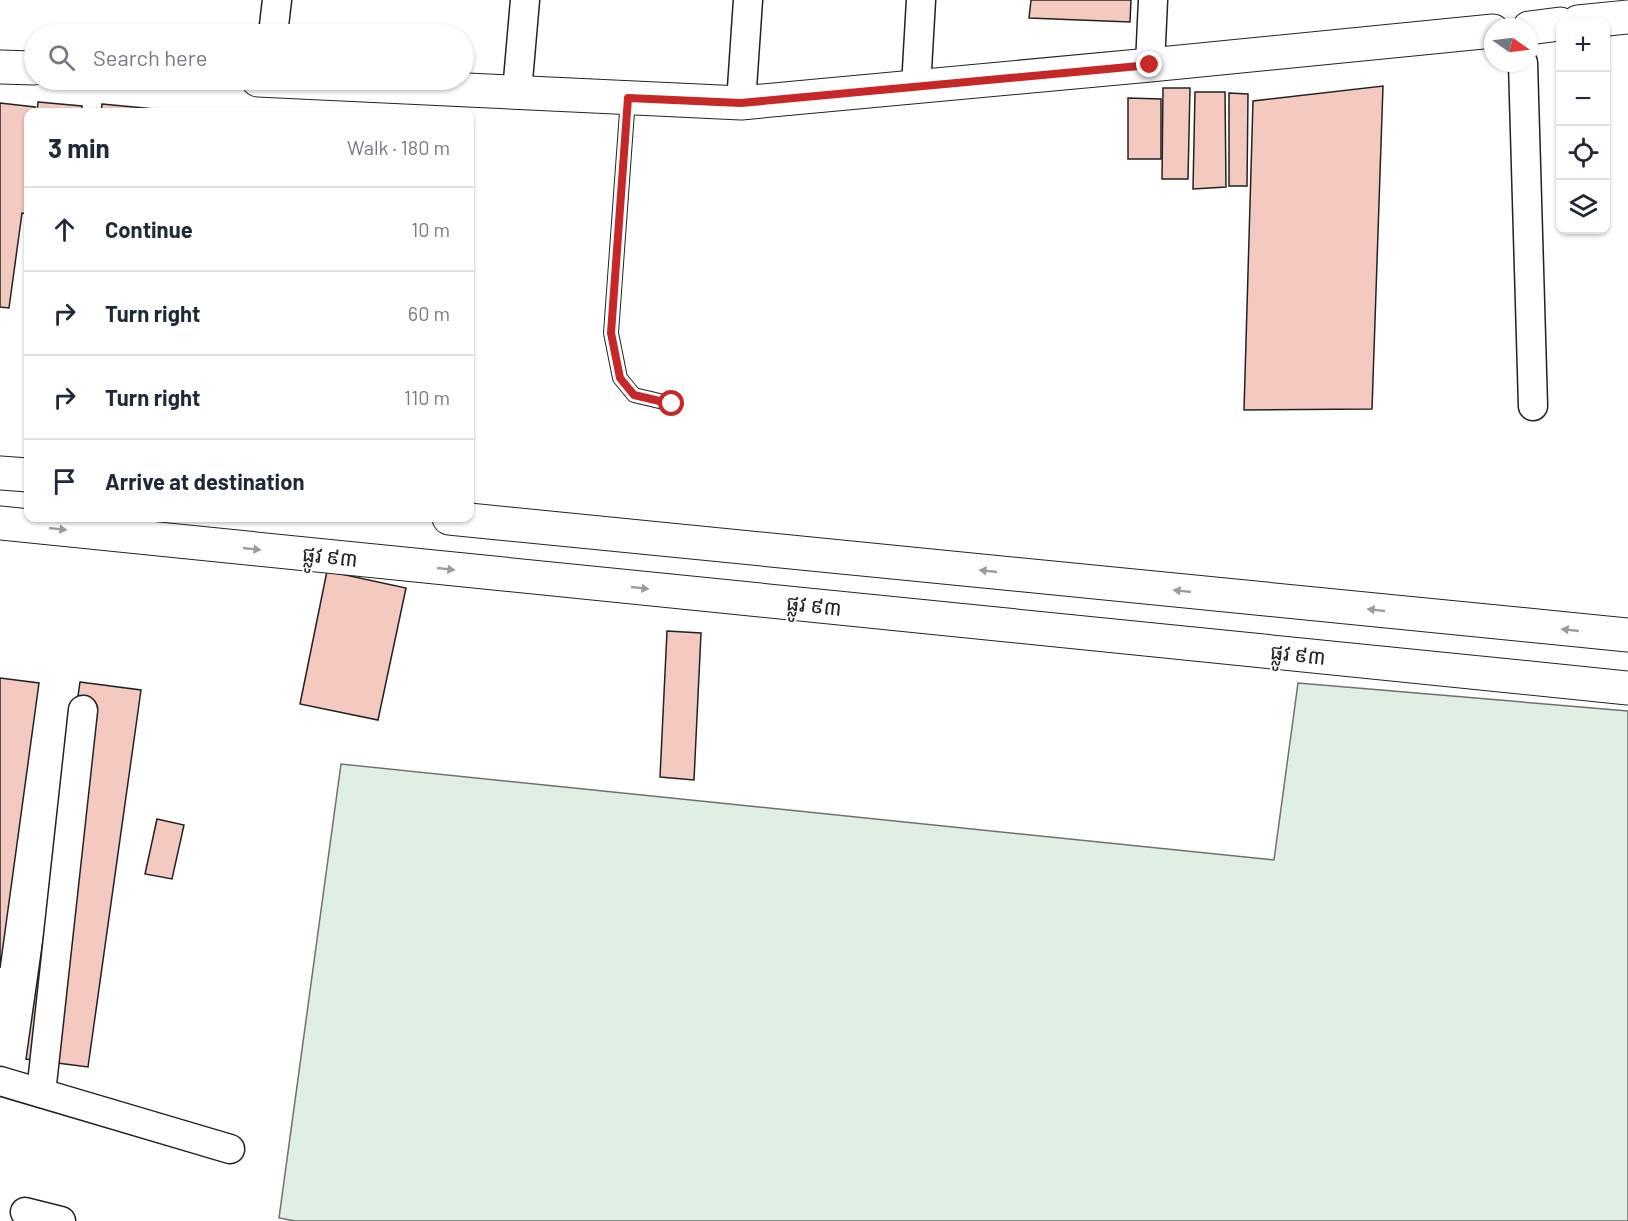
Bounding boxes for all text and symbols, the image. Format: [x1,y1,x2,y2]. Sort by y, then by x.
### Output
north arrow [1484,18,1538,72]
map controls [1556,18,1610,234]
button: + [1556,18,1610,72]
search box [24,24,474,90]
icon: search [45,41,78,74]
text: Search here [93,44,207,70]
route end [1136,51,1162,77]
button: − [1556,72,1610,126]
button: locate [1556,126,1610,180]
text: 3 min [48,132,110,163]
text: Walk · 180 m [347,135,450,159]
button: layers [1556,180,1610,234]
icon: ahead [48,213,81,246]
text: Continue [105,216,193,242]
text: 10 m [411,217,450,241]
icon: right [48,297,81,330]
text: Turn right [105,300,200,326]
text: 60 m [408,301,450,325]
icon: right [48,381,81,414]
text: Turn right [105,384,200,410]
text: 110 m [404,385,450,409]
route start [658,390,684,416]
icon: arrive [48,465,81,498]
text: Arrive at destination [105,468,304,494]
one-way arrow [49,524,68,534]
street label: ផ្លូវ ៩៣ [300,540,359,579]
one-way arrow [243,544,262,554]
one-way arrow [437,564,456,573]
one-way arrow [978,566,997,576]
one-way arrow [631,583,650,593]
one-way arrow [1172,586,1191,596]
street label: ផ្លូវ ៩៣ [784,589,843,628]
one-way arrow [1366,605,1385,615]
one-way arrow [1560,625,1579,634]
street label: ផ្លូវ ៩៣ [1268,638,1327,677]

